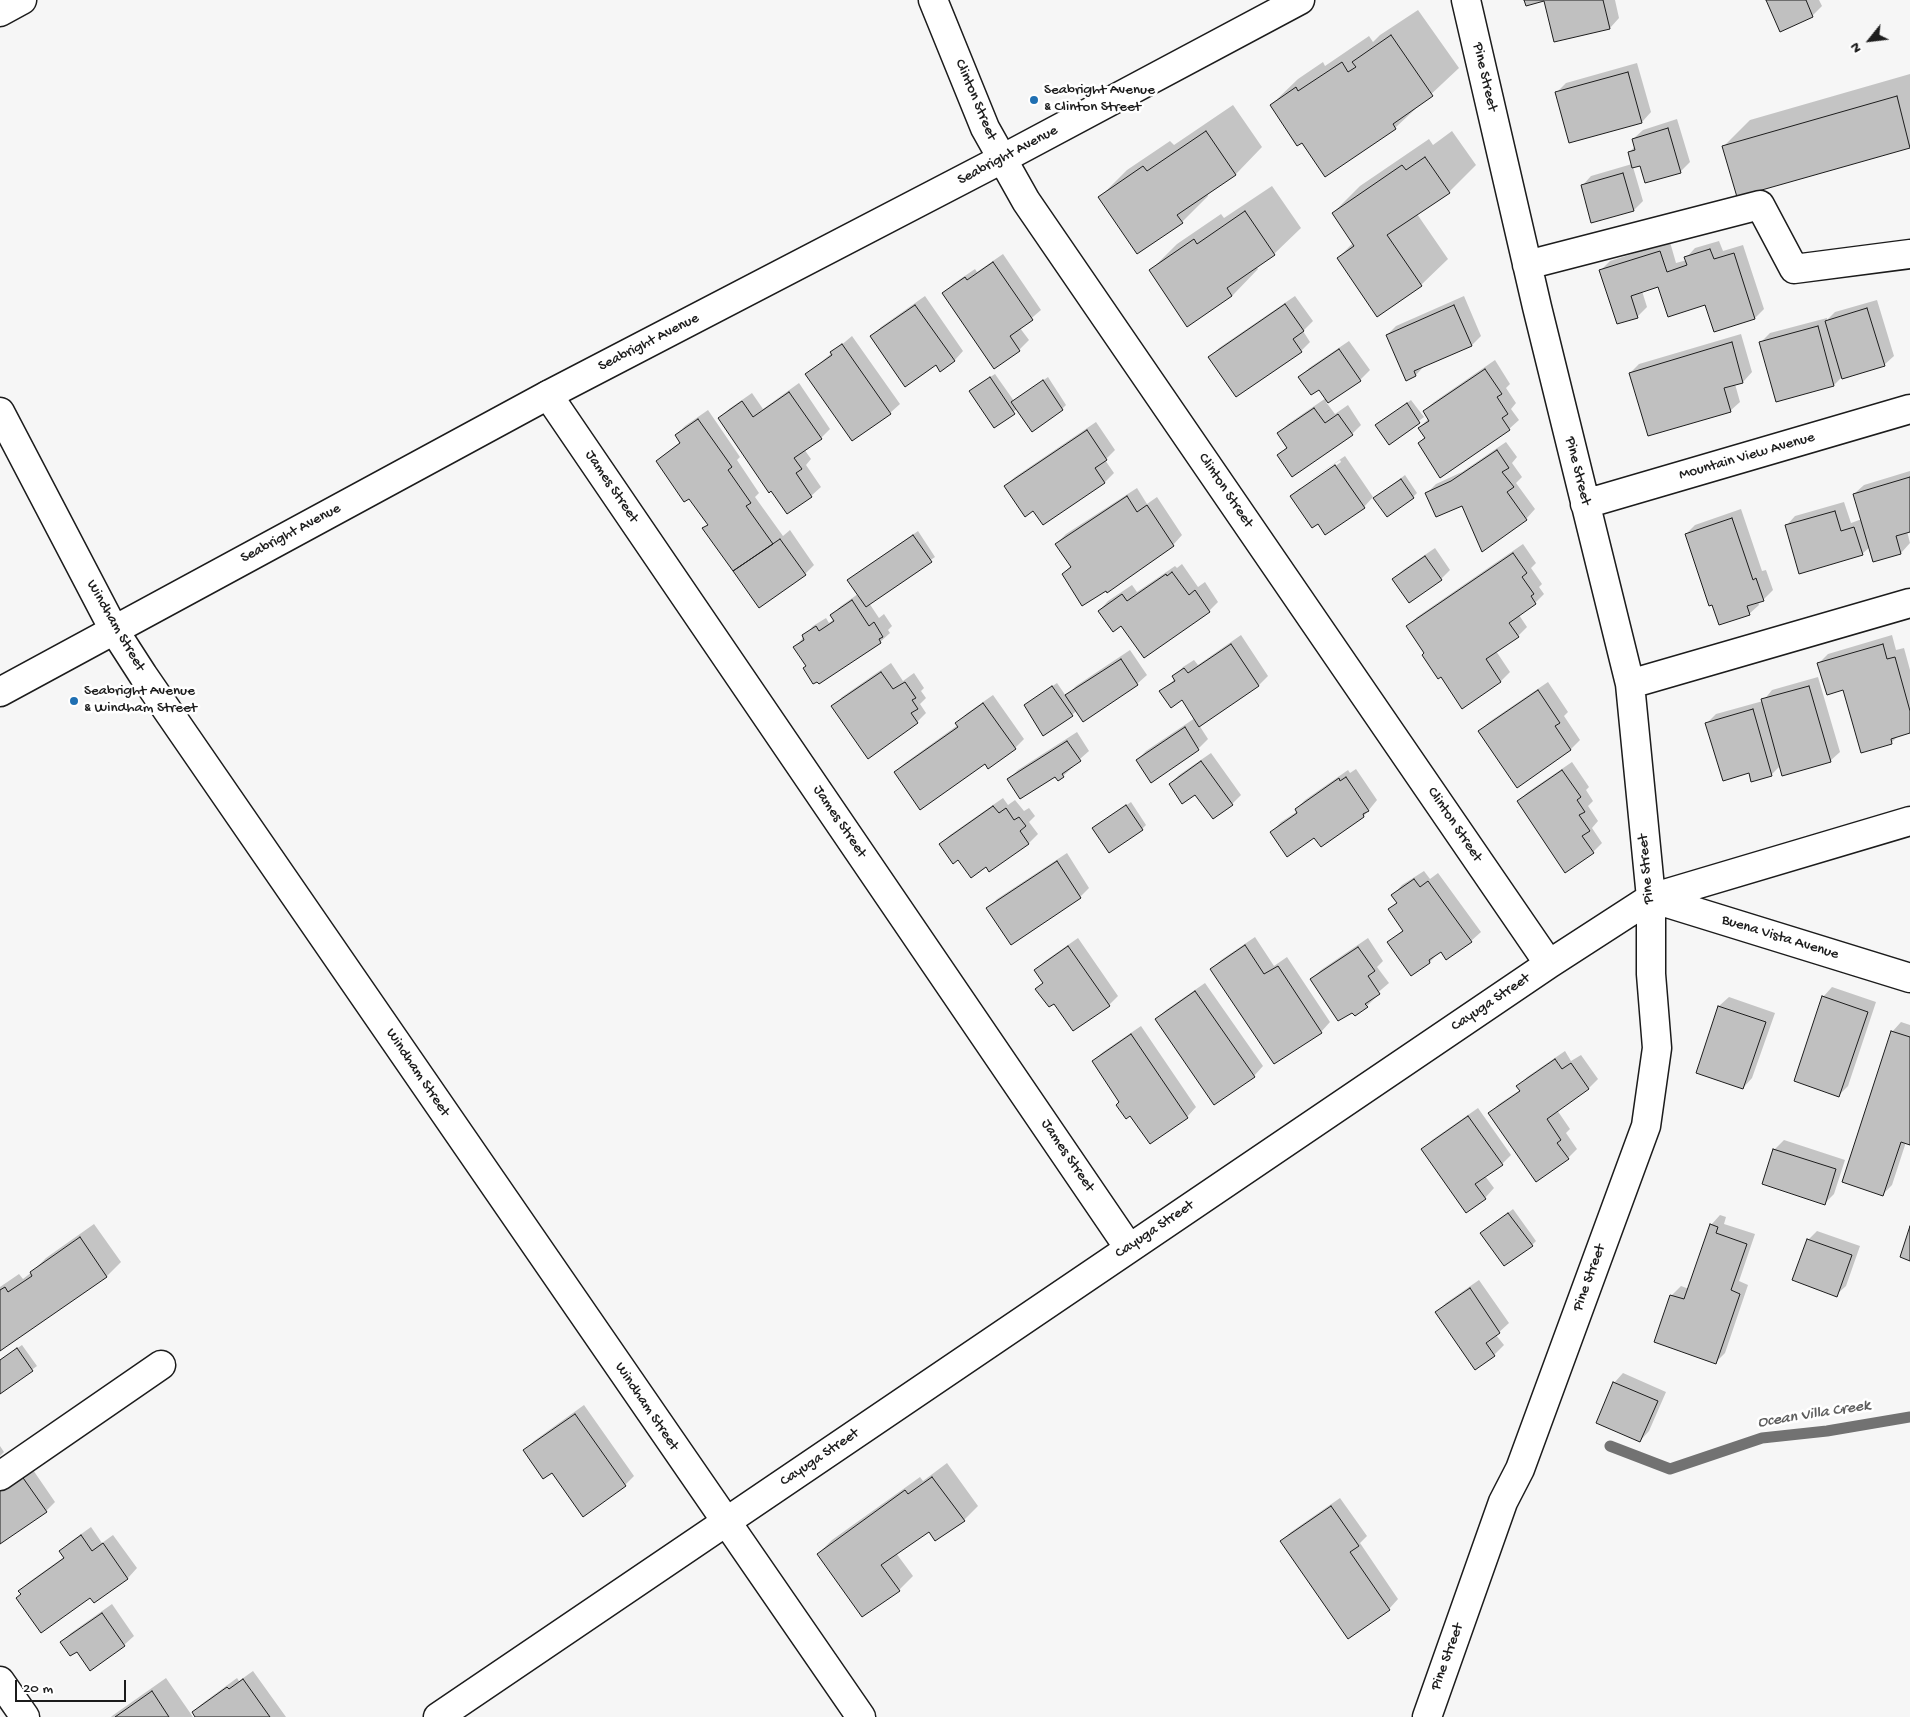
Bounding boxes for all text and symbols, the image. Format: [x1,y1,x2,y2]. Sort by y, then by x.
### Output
north arrow [1845,15,1895,65]
text: N [1847,39,1866,56]
street label: Pine Street [1467,41,1501,113]
street label: Clinton Street [950,57,1000,143]
place label: Seabright Avenue & Clinton Street [1044,82,1155,117]
marker: Seabright Avenue & Clinton Street [1028,94,1040,106]
street label: Seabright Avenue [955,122,1061,190]
street label: Seabright Avenue [596,310,702,376]
street label: Mountain View Avenue [1677,429,1817,485]
street label: Pine Street [1560,435,1594,507]
street label: James Street [580,447,642,527]
street label: Clinton Street [1193,450,1257,532]
street label: Seabright Avenue [238,500,344,568]
street label: Windham Street [82,577,148,675]
place label: Seabright Avenue & Windham Street [84,683,197,718]
marker: Seabright Avenue & Windham Street [68,695,80,707]
street label: James Street [808,782,870,862]
street label: Clinton Street [1422,784,1486,866]
street label: Pine Street [1635,833,1659,905]
street label: Buena Vista Avenue [1719,912,1841,964]
street label: Cayuga Street [1448,970,1534,1036]
street label: Windham Street [381,1025,453,1121]
street label: James Street [1036,1116,1098,1196]
street label: Cayuga Street [1112,1197,1198,1263]
street label: Pine Street [1570,1242,1610,1314]
street label: Windham Street [610,1359,682,1455]
water label: Ocean Villa Creek [1756,1397,1872,1433]
street label: Cayuga Street [777,1425,863,1491]
street label: Pine Street [1428,1621,1468,1693]
scale bar [18,1670,129,1702]
text: 20 m [23,1680,53,1698]

